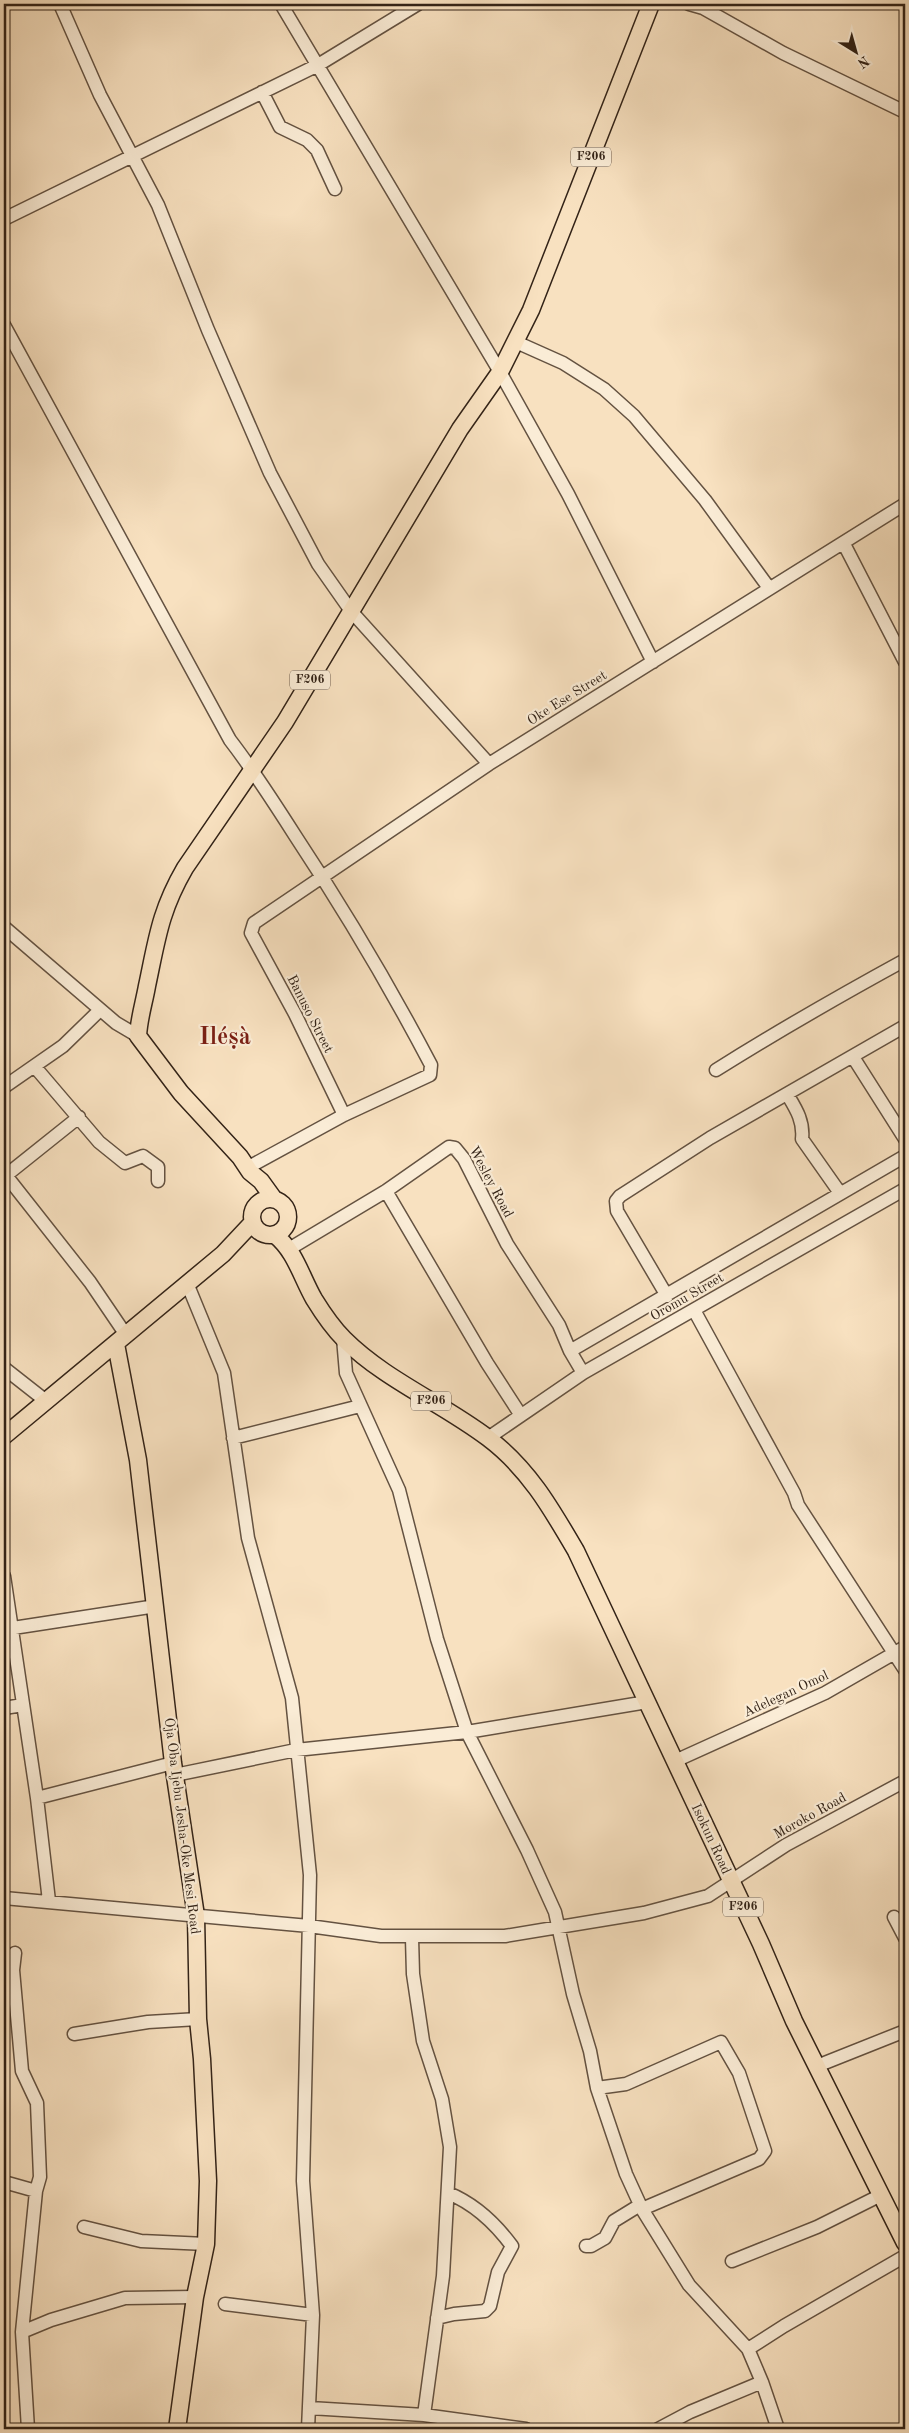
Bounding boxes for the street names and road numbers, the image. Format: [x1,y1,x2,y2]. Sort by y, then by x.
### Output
road number: F206 [571,148,611,166]
street label: Oke Ese Street [525,668,609,728]
road number: F206 [290,670,330,690]
street label: Banuso Street [284,973,336,1055]
street label: Wesley Road [466,1144,516,1220]
street label: Oromu Street [648,1270,726,1324]
road number: F206 [411,1392,451,1410]
street label: Adelegan Omol [741,1668,831,1720]
street label: Oja Oba Ijebu Jesha-Oke Mesi Road [162,1717,202,1935]
street label: Moroko Road [771,1790,849,1842]
street label: Isokun Road [689,1802,733,1876]
road number: F206 [723,1898,763,1916]

